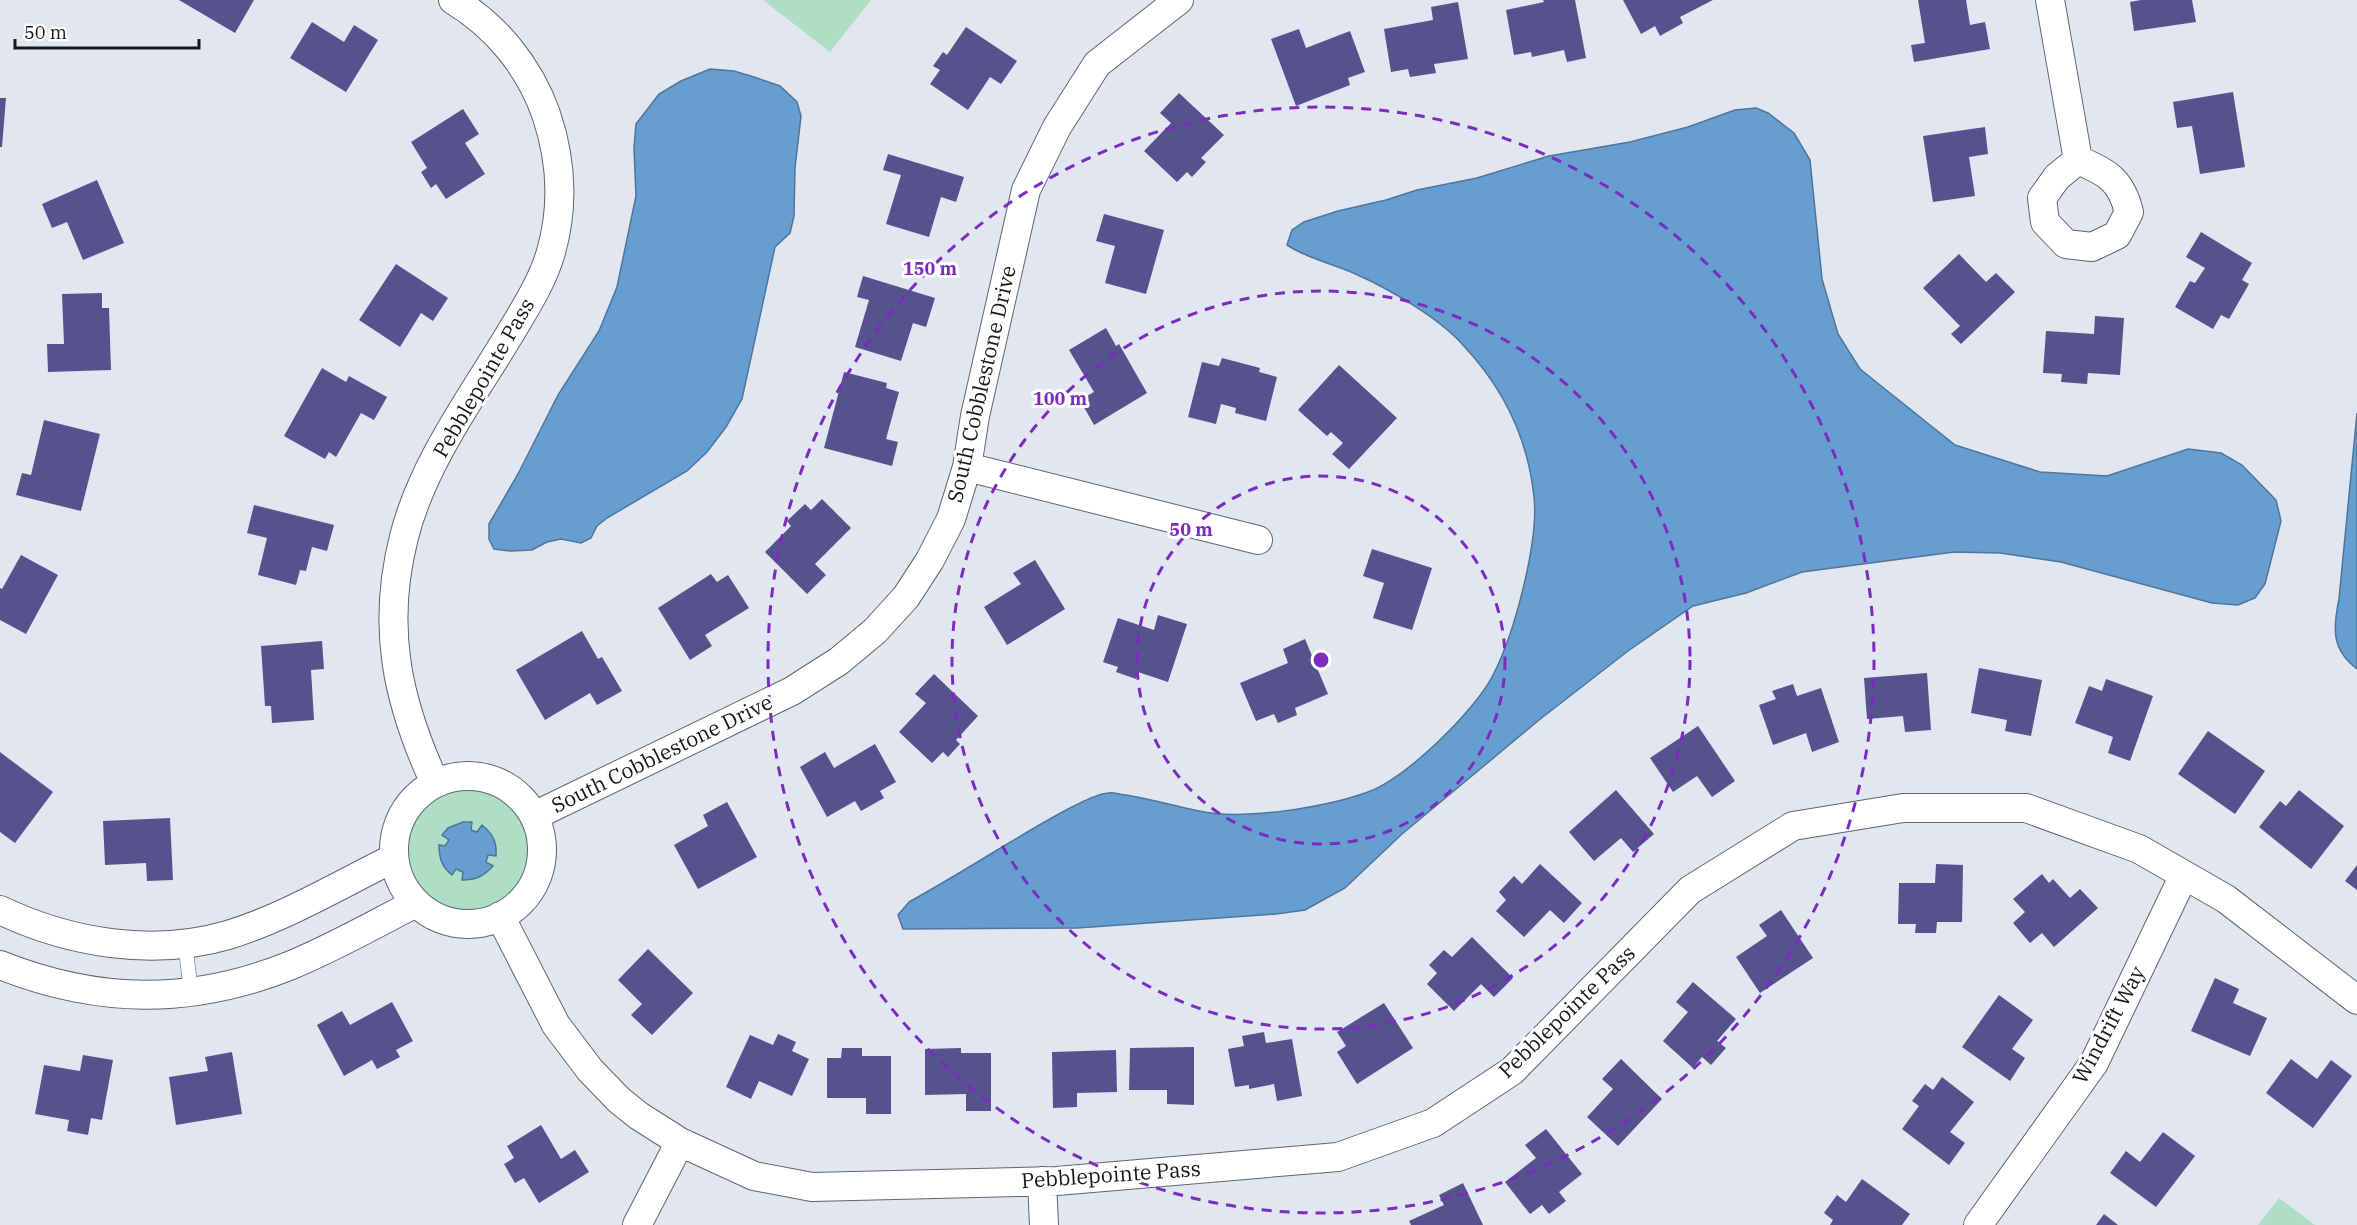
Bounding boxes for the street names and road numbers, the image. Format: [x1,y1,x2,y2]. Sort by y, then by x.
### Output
street label: South Cobblestone Drive [940,263,1022,505]
street label: Pebblepointe Pass [426,293,540,462]
street label: South Cobblestone Drive [546,687,777,819]
street label: Pebblepointe Pass [1492,939,1641,1084]
street label: Windrift Way [2065,960,2151,1088]
street label: Pebblepointe Pass [1020,1154,1202,1194]

